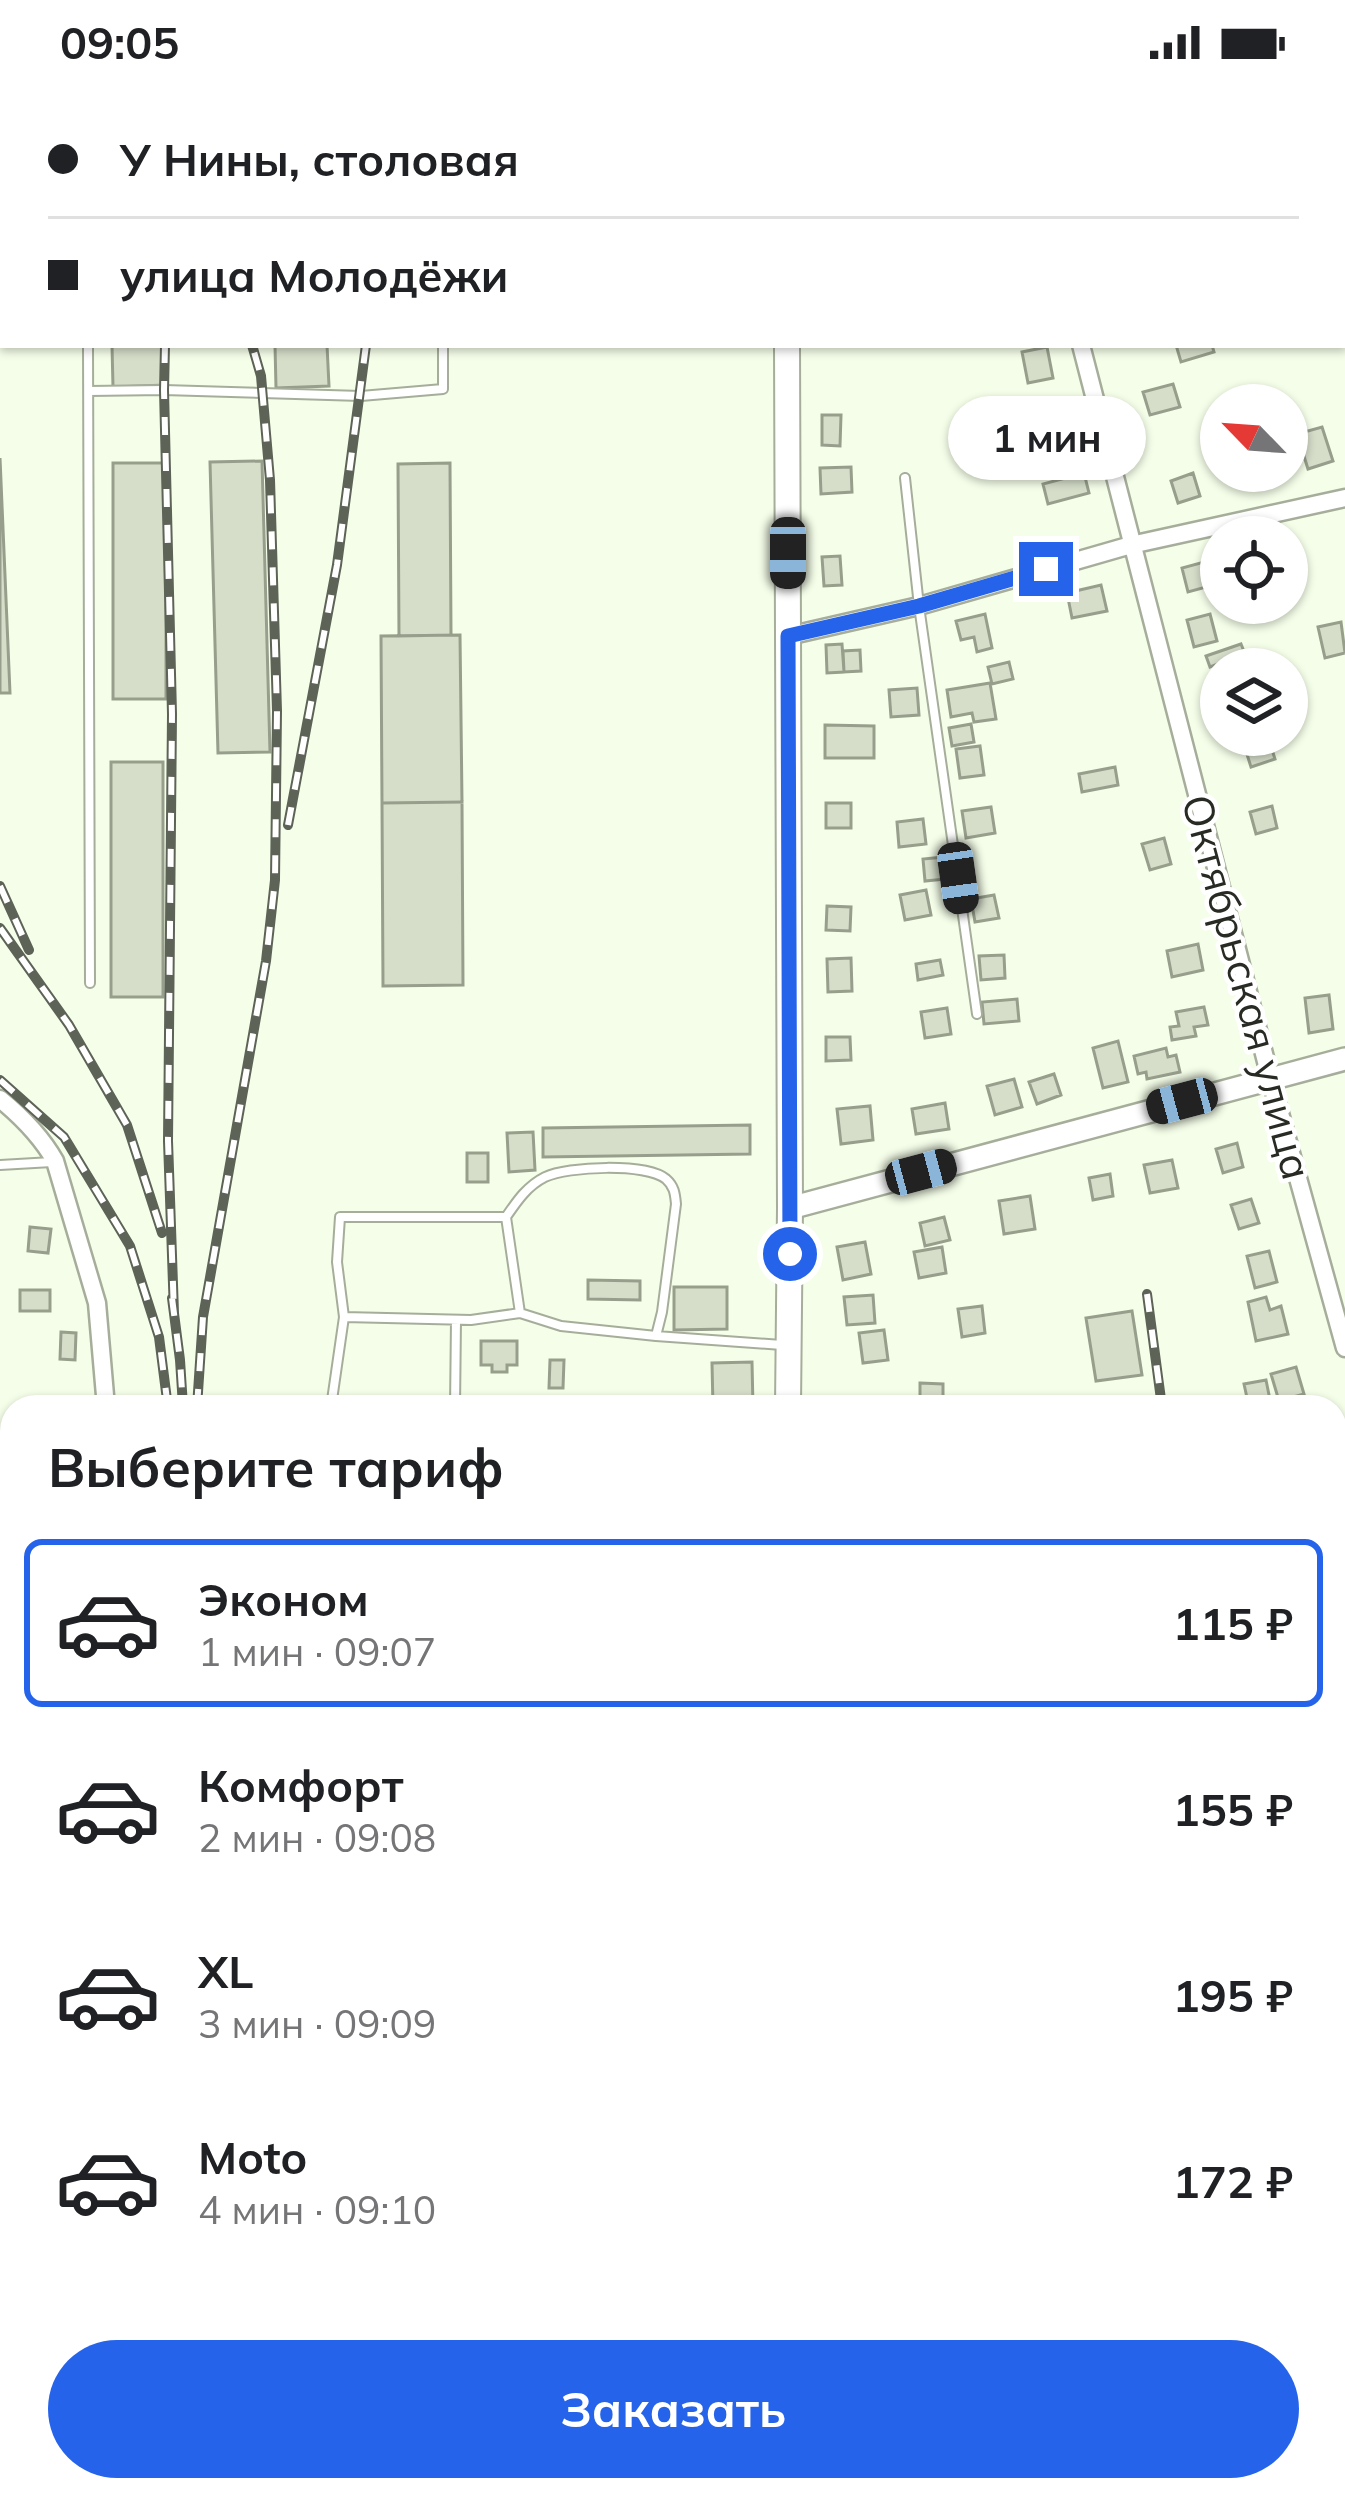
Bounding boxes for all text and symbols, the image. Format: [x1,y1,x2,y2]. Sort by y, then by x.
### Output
text: 09:05 [60,14,179,70]
text: У Нины, столовая [120,131,519,187]
text: улица Молодёжи [120,247,509,303]
north arrow [1200,384,1308,492]
map controls [1200,384,1308,756]
callout: 1 мин [947,395,1145,479]
text: 1 мин [992,413,1102,462]
button: locate [1200,516,1308,624]
car [770,517,806,589]
route end [1019,542,1073,596]
button: layers [1200,648,1308,756]
street label: Октябрьская улица [1171,789,1324,1185]
car [935,840,981,916]
car [1143,1074,1221,1128]
car [882,1145,960,1199]
route start [763,1227,817,1281]
text: Выберите тариф [48,1433,504,1501]
icon: car [54,1569,162,1677]
text: Эконом [198,1571,369,1627]
text: 115 ₽ [1173,1595,1293,1651]
text: 1 мин · 09:07 [198,1627,436,1676]
icon: car [54,1755,162,1863]
text: Комфорт [198,1757,404,1813]
text: 155 ₽ [1173,1781,1293,1837]
text: 2 мин · 09:08 [198,1813,436,1862]
icon: car [54,1941,162,2049]
text: XL [198,1943,253,1999]
text: 195 ₽ [1173,1967,1293,2023]
text: 3 мин · 09:09 [198,1999,436,2048]
icon: car [54,2127,162,2235]
text: Moto [198,2129,307,2185]
text: 172 ₽ [1173,2153,1293,2209]
text: 4 мин · 09:10 [198,2185,436,2234]
button: Заказать [48,2340,1299,2478]

